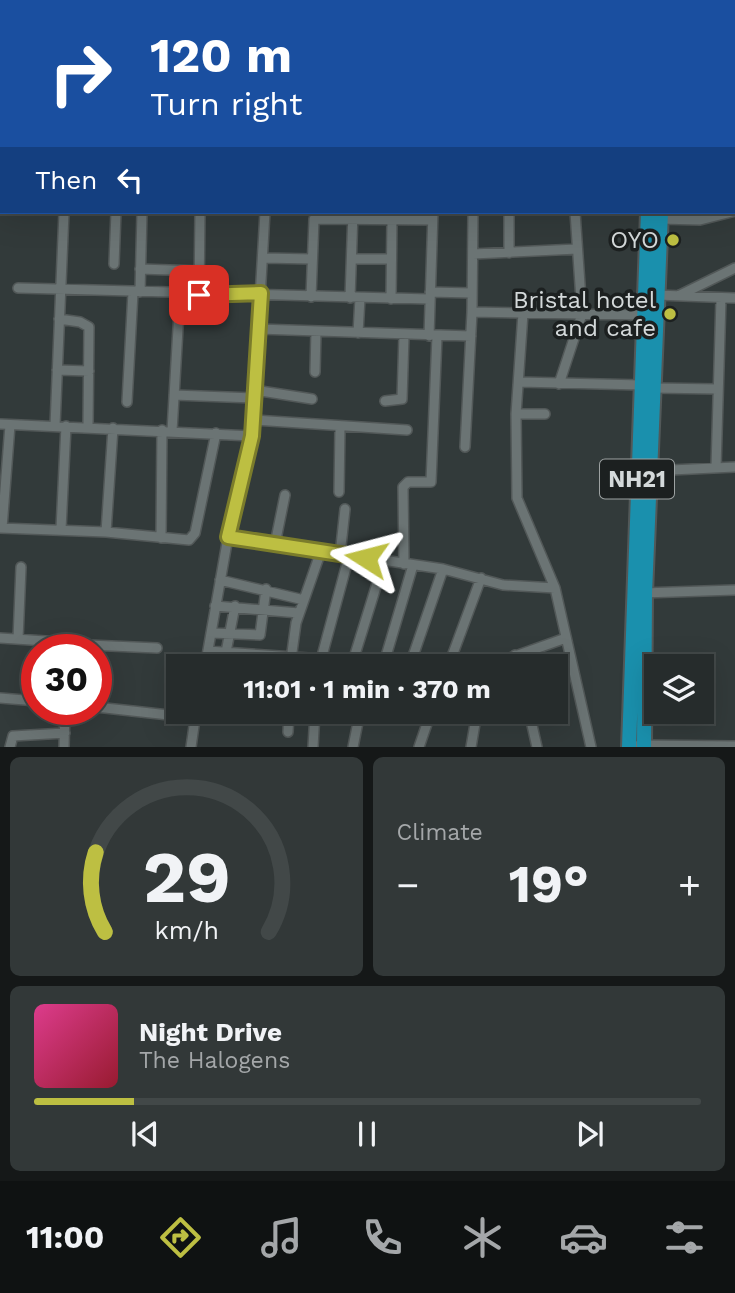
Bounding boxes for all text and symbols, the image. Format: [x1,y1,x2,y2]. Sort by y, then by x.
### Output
text: 120 m [150,26,292,84]
icon: right [35,28,126,119]
text: Turn right [150,85,302,123]
icon: left [111,161,149,199]
text: Then [35,165,97,195]
place label: OYO [610,226,659,254]
marker: OYO [665,232,681,248]
pin [169,265,229,325]
icon: arrive [180,276,218,314]
place label: Bristal hotel and cafe [513,286,657,342]
marker: Bristal hotel and cafe [662,306,678,322]
road number: NH21 [600,460,674,499]
position arrow [329,521,403,595]
speed limit sign: 30 [21,634,112,725]
map controls [644,654,714,724]
button: layers [644,654,714,724]
text: 11:01 · 1 min · 370 m [243,674,491,704]
text: Climate [397,819,483,846]
text: 29 [142,835,230,921]
text: 19° [509,854,589,915]
text: − [397,863,419,907]
text: + [678,863,701,907]
text: km/h [154,916,218,945]
text: Night Drive [139,1017,282,1047]
text: The Halogens [139,1047,290,1074]
icon: previous [126,1115,164,1153]
icon: pause [348,1115,386,1153]
icon: next [571,1115,609,1153]
icon: directions [156,1213,205,1262]
icon: music [257,1213,306,1262]
icon: phone [358,1213,407,1262]
icon: climate [458,1213,507,1262]
icon: car [559,1213,608,1262]
icon: filters [660,1213,709,1262]
text: 11:00 [26,1218,104,1256]

